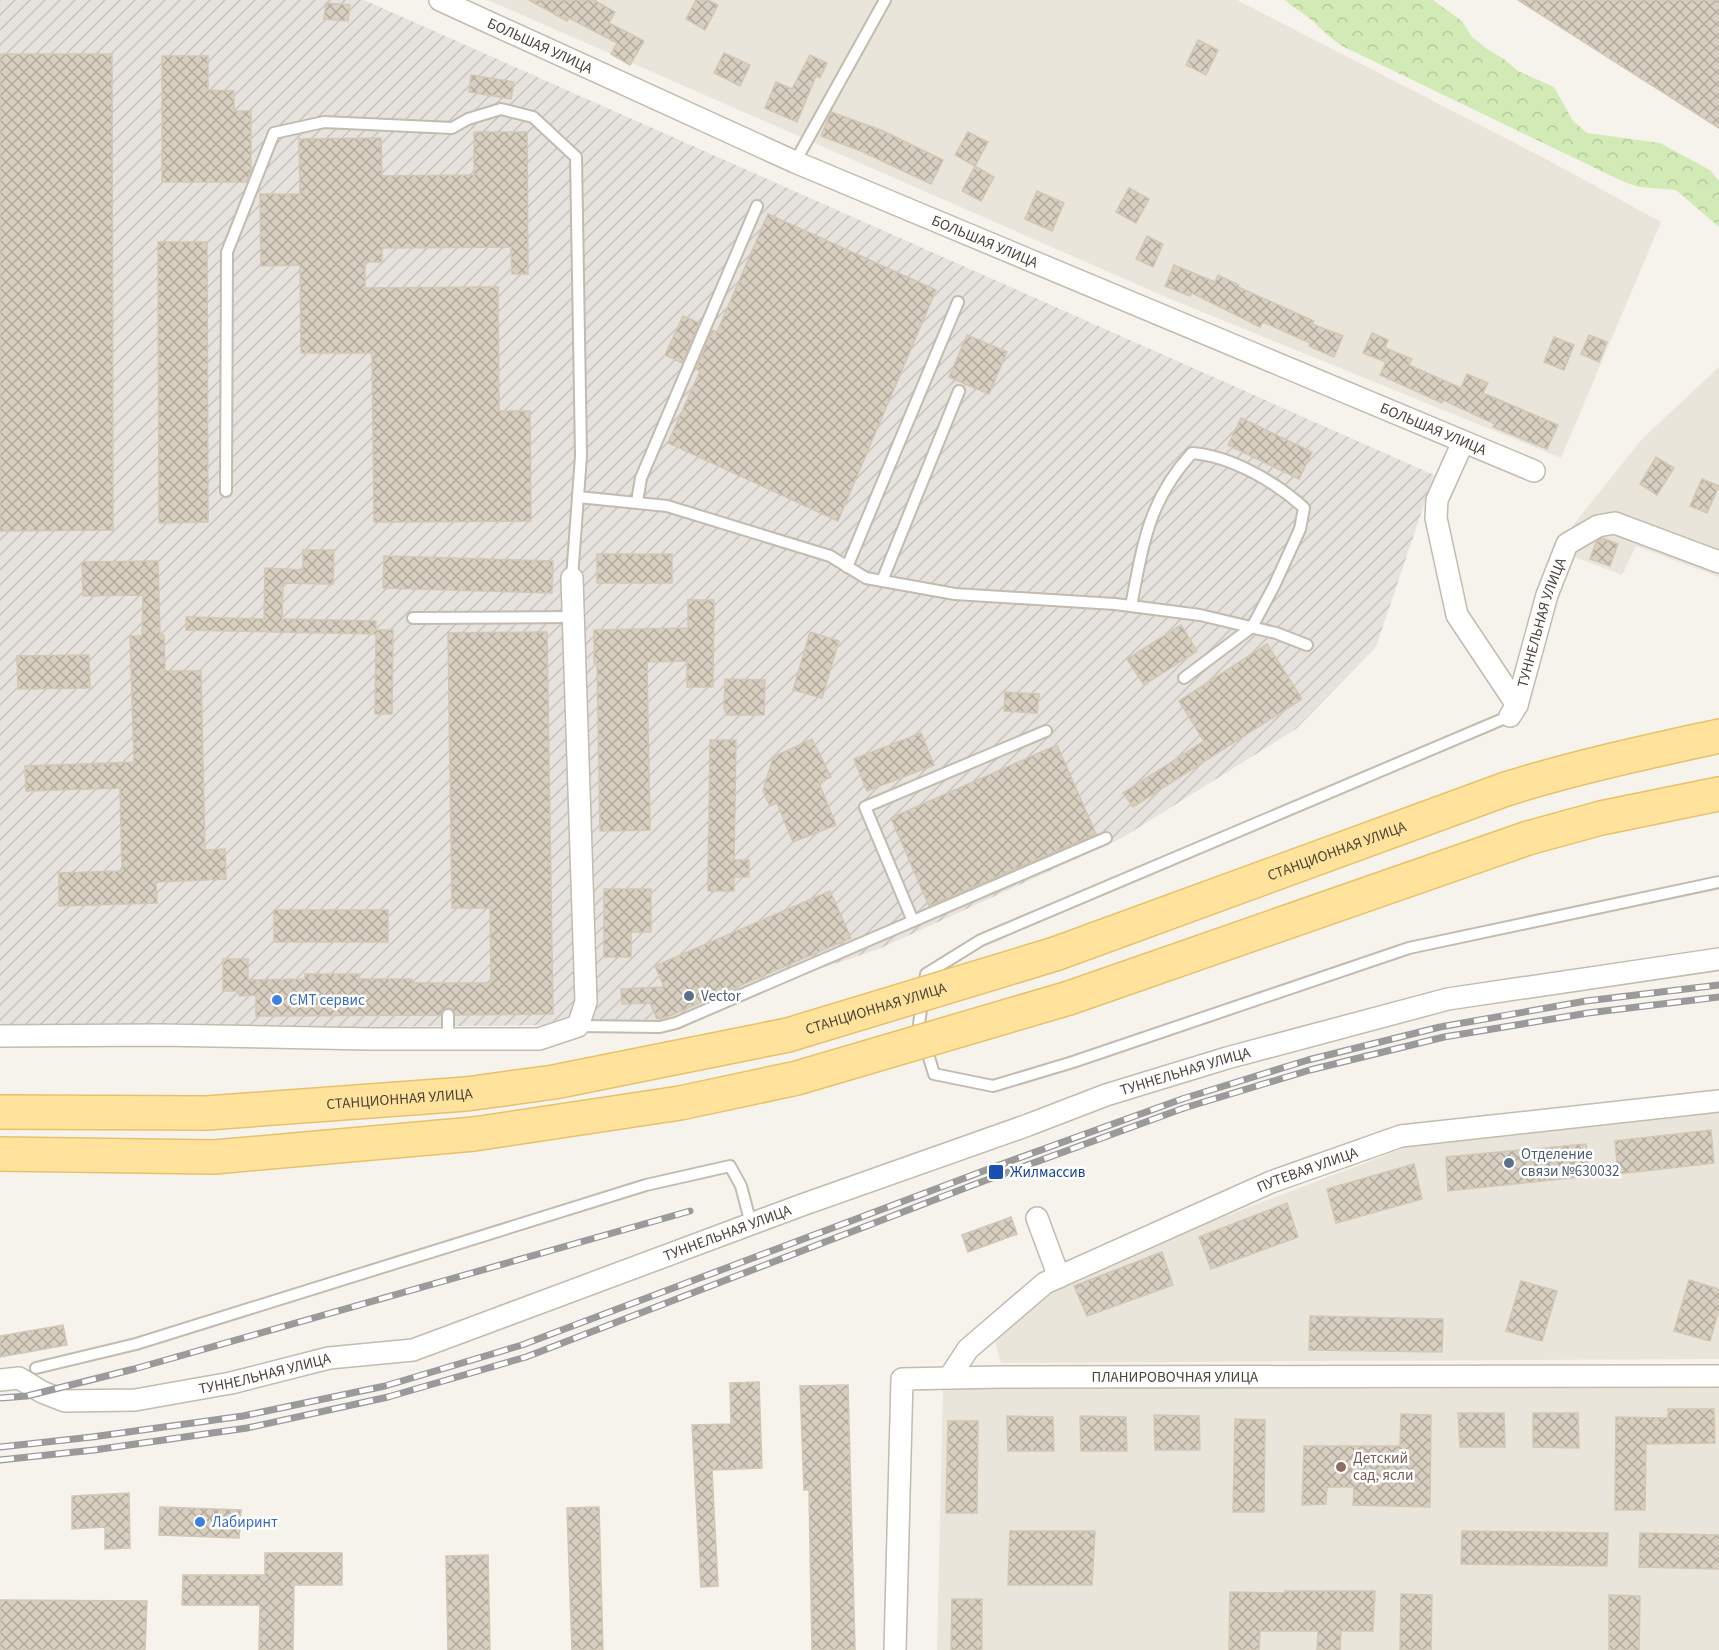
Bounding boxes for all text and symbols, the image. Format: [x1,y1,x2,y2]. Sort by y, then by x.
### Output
street label: БОЛЬШАЯ УЛИЦА [484,13,597,80]
street label: БОЛЬШАЯ УЛИЦА [928,210,1042,274]
street label: БОЛЬШАЯ УЛИЦА [1377,398,1490,461]
street label: ТУННЕЛЬНАЯ УЛИЦА [1512,554,1572,690]
street label: СТАНЦИОННАЯ УЛИЦА [1265,816,1410,886]
street label: СТАНЦИОННАЯ УЛИЦА [803,977,950,1040]
place label: Vector [701,986,742,1007]
marker: Vector [682,989,696,1003]
place label: СМТ сервис [289,990,365,1011]
marker: СМТ сервис [270,993,284,1007]
street label: ТУННЕЛЬНАЯ УЛИЦА [1118,1042,1254,1101]
street label: СТАНЦИОННАЯ УЛИЦА [326,1083,475,1115]
street label: ПУТЕВАЯ УЛИЦА [1254,1142,1362,1198]
place label: Отделение связи №630032 [1521,1144,1620,1182]
marker: Отделение связи №630032 [1502,1156,1516,1170]
place label: Жилмассив [1010,1162,1086,1183]
marker: Жилмассив [987,1163,1005,1181]
street label: ТУННЕЛЬНАЯ УЛИЦА [660,1200,795,1267]
street label: ТУННЕЛЬНАЯ УЛИЦА [197,1348,334,1400]
street label: ПЛАНИРОВОЧНАЯ УЛИЦА [1091,1367,1259,1388]
place label: Детский сад, ясли [1353,1448,1413,1486]
marker: Детский сад, ясли [1334,1460,1348,1474]
place label: Лабиринт [212,1512,278,1533]
marker: Лабиринт [193,1515,207,1529]

